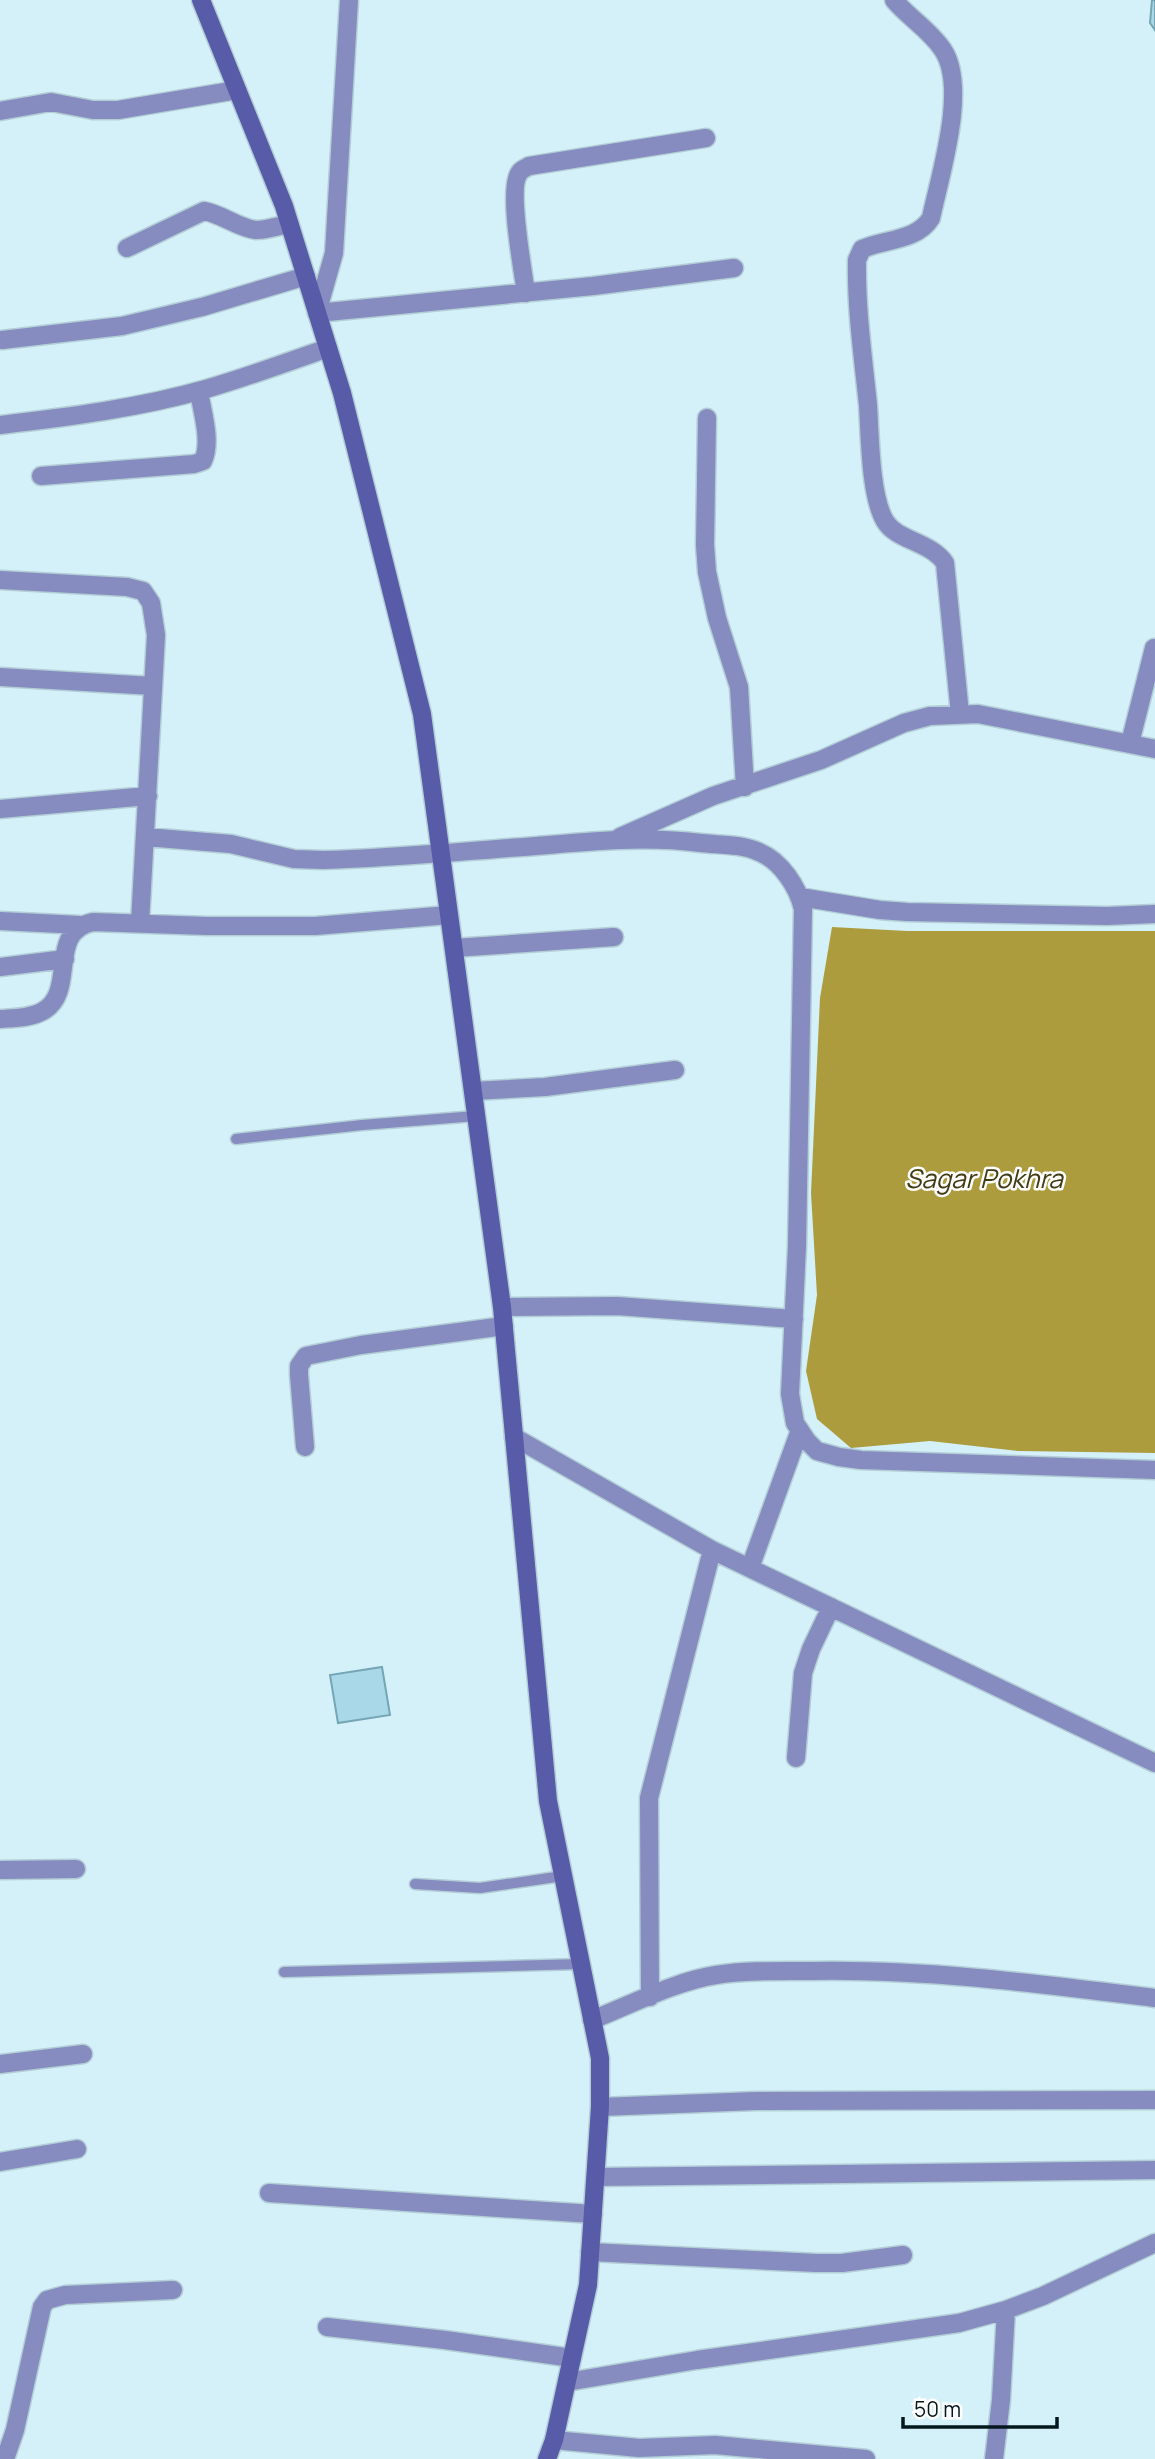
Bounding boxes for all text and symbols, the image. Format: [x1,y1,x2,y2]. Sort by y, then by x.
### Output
water label: Sagar Pokhra [905,1160,1064,1196]
scale bar [903,2386,1057,2430]
text: 50 m [914,2395,961,2423]

